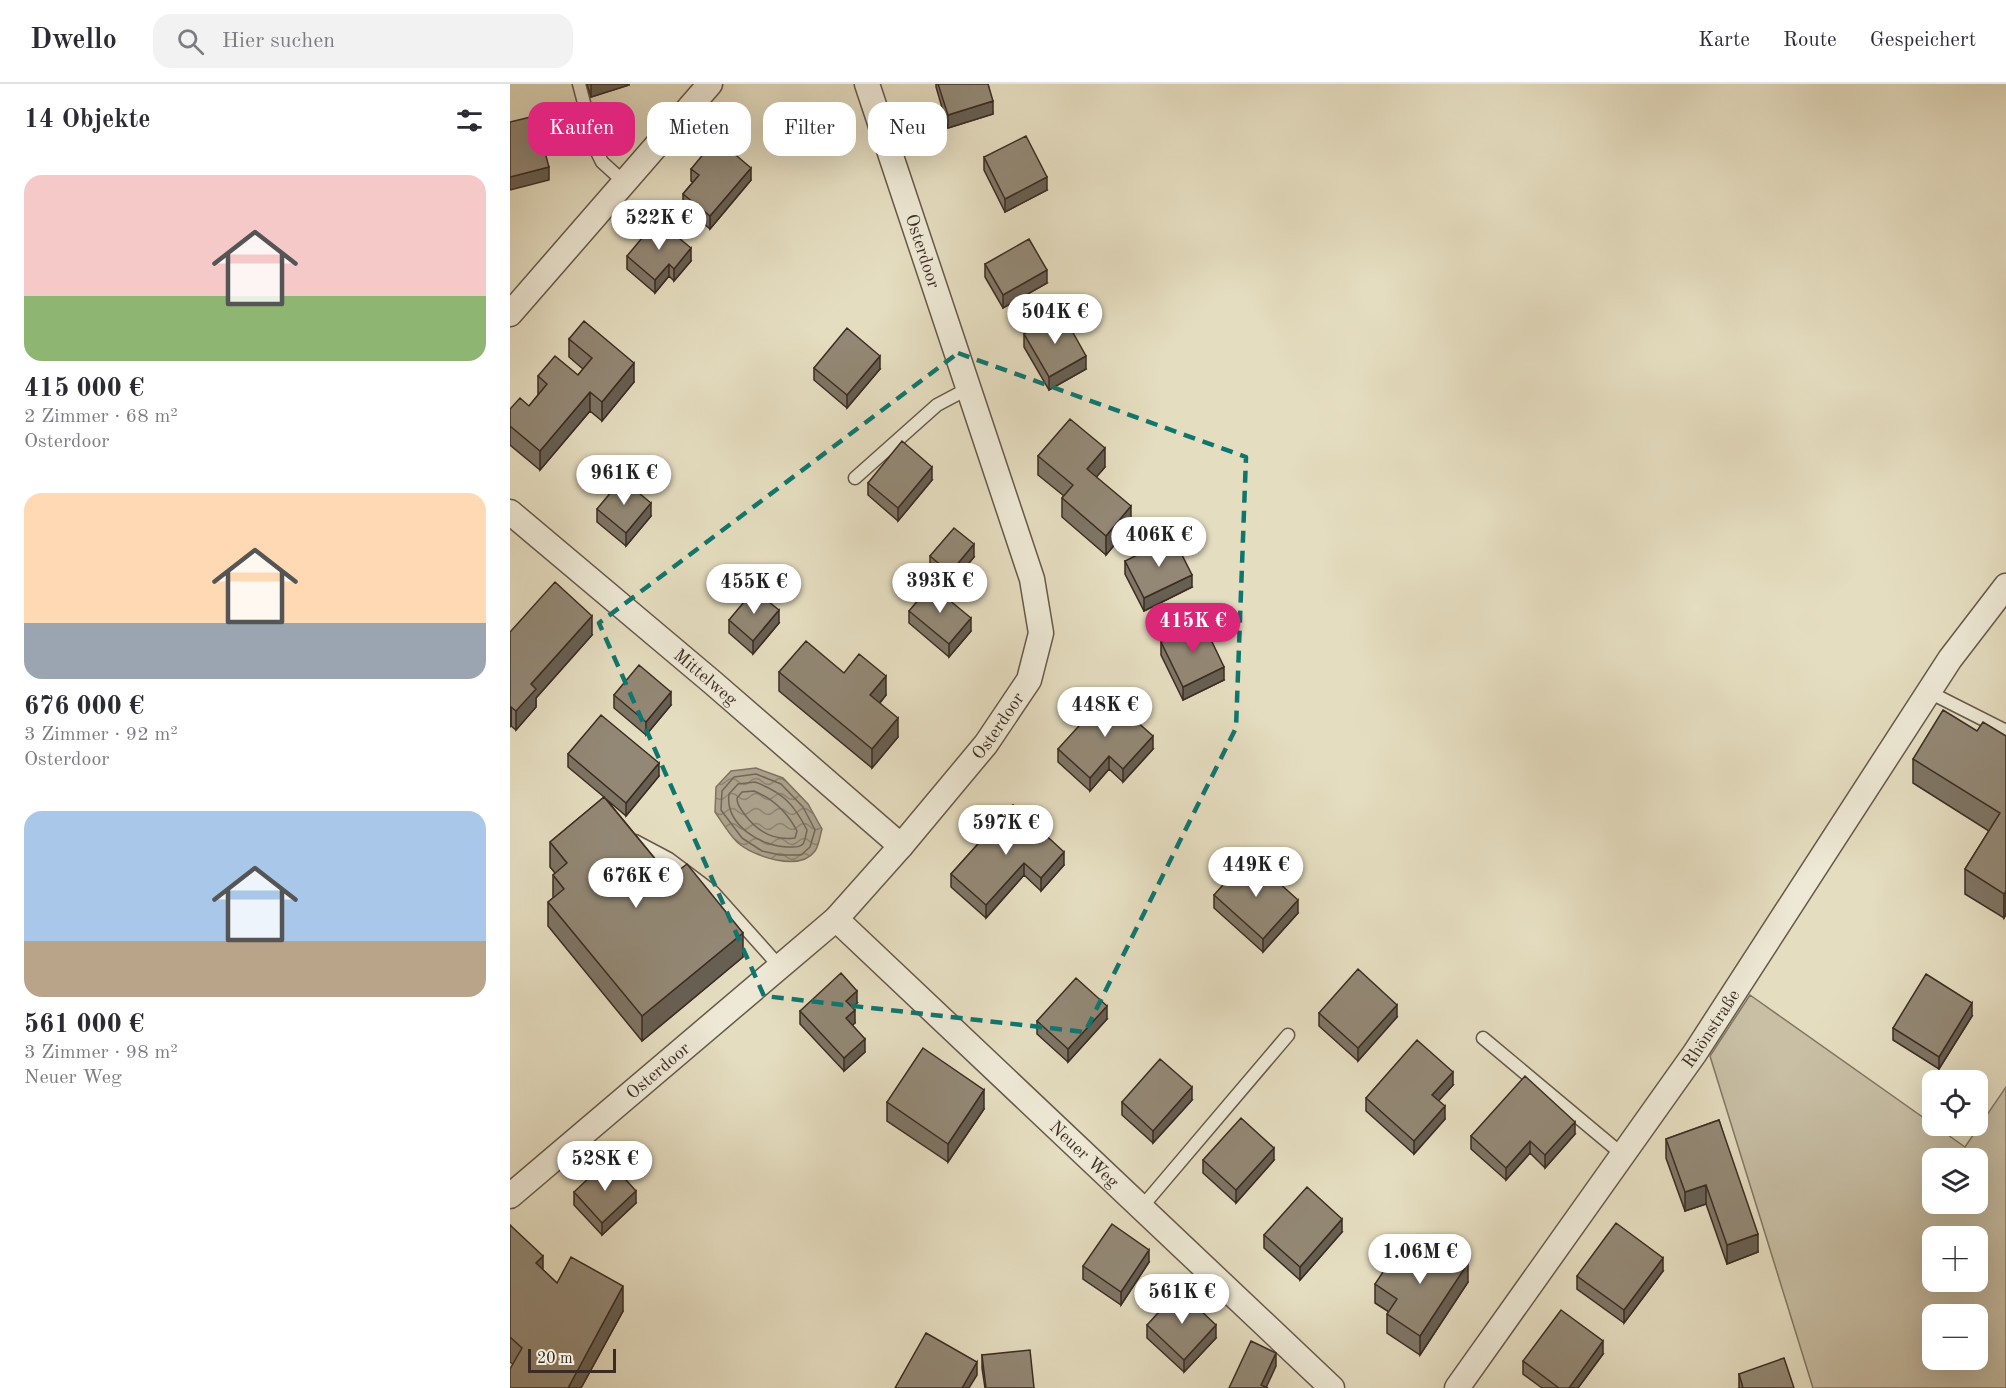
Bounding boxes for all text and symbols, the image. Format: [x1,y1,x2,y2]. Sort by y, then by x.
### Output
search box [153,14,573,68]
icon: search [174,25,207,58]
text: Dwello [30,27,117,55]
text: Hier suchen [222,30,335,52]
text: Karte [1698,30,1750,51]
text: Route [1783,30,1837,51]
text: Gespeichert [1870,30,1976,51]
chip: Kaufen [528,102,635,156]
chip: Mieten [647,102,751,156]
chip: Filter [763,102,856,156]
chip: Neu [868,102,947,156]
icon: filters [453,104,486,137]
text: 14 Objekte [24,107,151,133]
pin: 522K € [610,200,708,251]
text: 522K € [625,209,693,229]
street label: Osterdoor [902,212,943,291]
icon: home [201,214,309,322]
pin: 504K € [1006,294,1104,345]
text: 504K € [1021,303,1089,323]
text: 415 000 € [24,376,144,402]
text: 2 Zimmer · 68 m² [24,407,178,427]
text: Osterdoor [24,432,110,452]
pin: 961K € [575,455,673,506]
text: 961K € [590,464,658,484]
pin: 406K € [1110,517,1208,568]
text: 406K € [1125,526,1193,546]
icon: home [201,532,309,640]
pin: 393K € [891,563,989,614]
pin: 455K € [705,564,803,615]
text: 393K € [906,572,974,592]
text: 455K € [720,573,788,593]
pin: 415K € [1144,603,1242,654]
text: 415K € [1159,612,1227,632]
street label: Mittelweg [670,646,740,710]
pin: 448K € [1056,687,1154,738]
street label: Osterdoor [969,689,1028,763]
text: 676 000 € [24,694,144,720]
text: 448K € [1071,696,1139,716]
text: 3 Zimmer · 92 m² [24,725,178,745]
text: Osterdoor [24,750,110,770]
pin: 597K € [957,805,1055,856]
text: 597K € [972,814,1040,834]
pin: 449K € [1207,847,1305,898]
icon: home [201,850,309,958]
text: 449K € [1222,856,1290,876]
pin: 676K € [587,858,685,909]
text: 676K € [602,867,670,887]
street label: Rhönstraße [1679,987,1744,1072]
text: 561 000 € [24,1012,144,1038]
street label: Osterdoor [623,1039,694,1103]
text: 3 Zimmer · 98 m² [24,1043,178,1063]
text: Neuer Weg [24,1068,122,1088]
map controls [1922,1070,1988,1370]
button: locate [1922,1070,1988,1136]
street label: Neuer Weg [1046,1118,1122,1192]
pin: 528K € [556,1141,654,1192]
button: layers [1922,1148,1988,1214]
text: 528K € [571,1150,639,1170]
button: + [1922,1226,1988,1292]
pin: 1.06M € [1365,1234,1475,1285]
text: 1.06M € [1382,1243,1458,1263]
pin: 561K € [1133,1274,1231,1325]
text: 561K € [1148,1283,1216,1303]
button: − [1922,1304,1988,1370]
scale bar [528,1346,616,1374]
text: 20 m [537,1351,573,1367]

